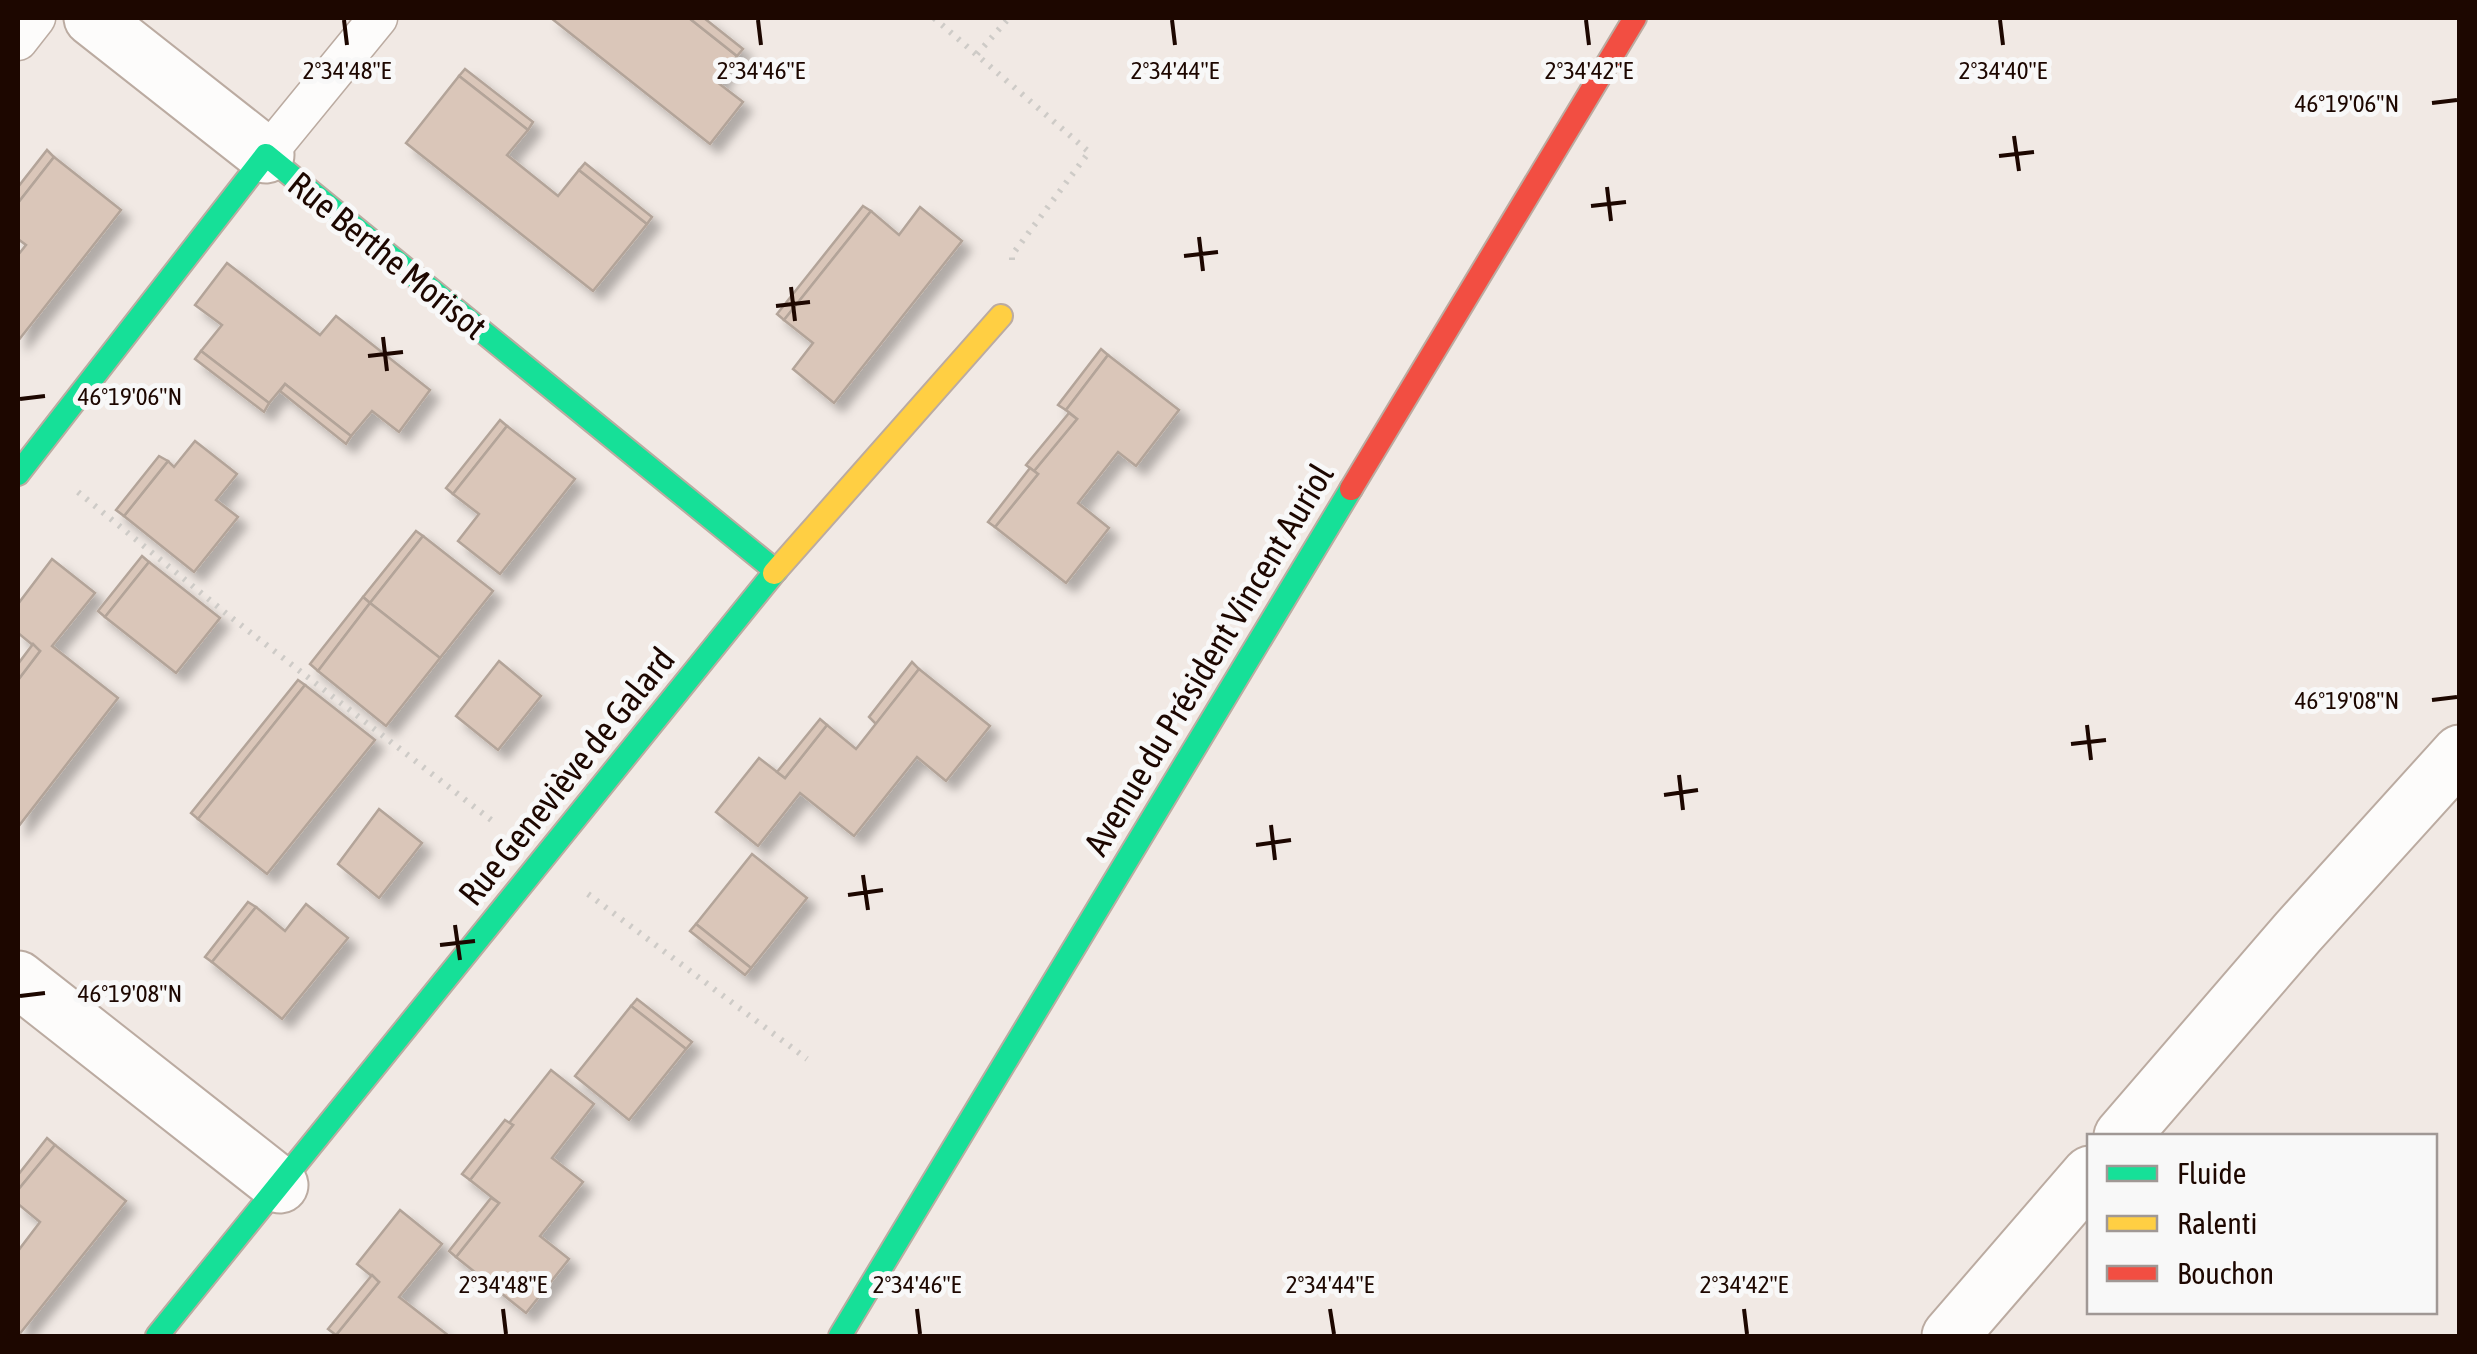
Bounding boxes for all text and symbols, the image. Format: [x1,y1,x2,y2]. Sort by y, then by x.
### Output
text: 2°34'48"E [303,56,392,84]
text: 2°34'46"E [717,56,806,84]
text: 2°34'44"E [1131,56,1220,84]
text: 2°34'42"E [1545,56,1634,84]
text: 2°34'40"E [1959,56,2048,84]
text: 46°19'06"N [2295,89,2399,117]
street label: Rue Berthe Morisot [281,163,495,347]
text: 46°19'06"N [78,382,182,410]
street label: Avenue du Président Vincent Auriol [1075,456,1341,862]
street label: Rue Geneviève de Galard [450,639,682,913]
text: 46°19'08"N [2295,686,2399,714]
text: 46°19'08"N [78,979,182,1007]
legend [2087,1134,2437,1314]
text: Fluide [2177,1156,2246,1190]
text: Ralenti [2177,1206,2257,1240]
text: Bouchon [2177,1256,2274,1290]
text: 2°34'48"E [459,1270,548,1298]
text: 2°34'46"E [873,1270,962,1298]
text: 2°34'44"E [1286,1270,1375,1298]
text: 2°34'42"E [1700,1270,1789,1298]

